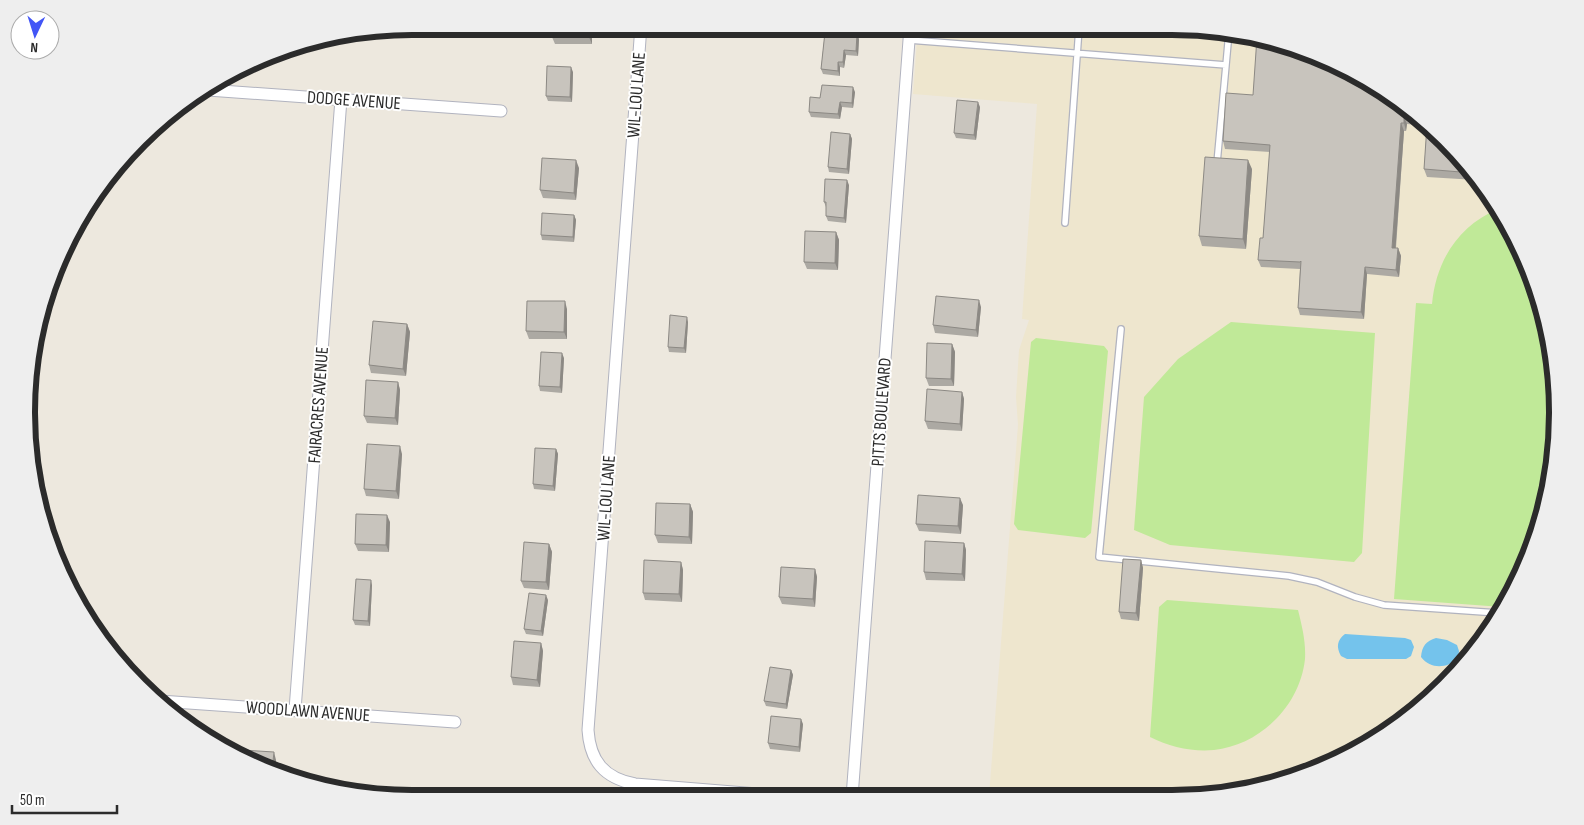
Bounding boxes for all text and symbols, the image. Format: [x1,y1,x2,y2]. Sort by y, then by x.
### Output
north arrow [10,10,60,60]
text: N [30,39,38,56]
street label: WIL-LOU LANE [623,51,650,139]
street label: DODGE AVENUE [306,87,402,114]
street label: FAIRACRES AVENUE [304,346,333,464]
street label: PITTS BOULEVARD [867,357,896,467]
street label: WIL-LOU LANE [593,454,620,542]
street label: WOODLAWN AVENUE [245,697,371,726]
scale bar [12,782,118,814]
text: 50 m [20,791,45,810]

